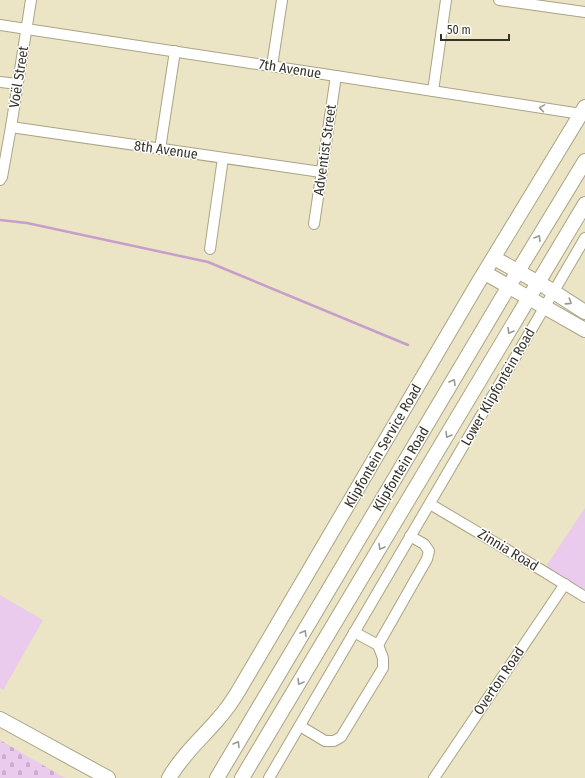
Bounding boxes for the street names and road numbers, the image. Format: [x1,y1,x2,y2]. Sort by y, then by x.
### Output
street label: Voël Street [6,44,32,109]
street label: 7th Avenue [258,56,323,82]
street label: Adventist Street [310,103,340,197]
street label: 8th Avenue [133,137,199,163]
street label: Lower Klipfontein Road [457,325,539,449]
street label: Klipfontein Service Road [341,381,425,511]
street label: Klipfontein Road [369,424,433,514]
street label: Zinnia Road [475,525,541,575]
street label: Overton Road [470,644,528,718]

